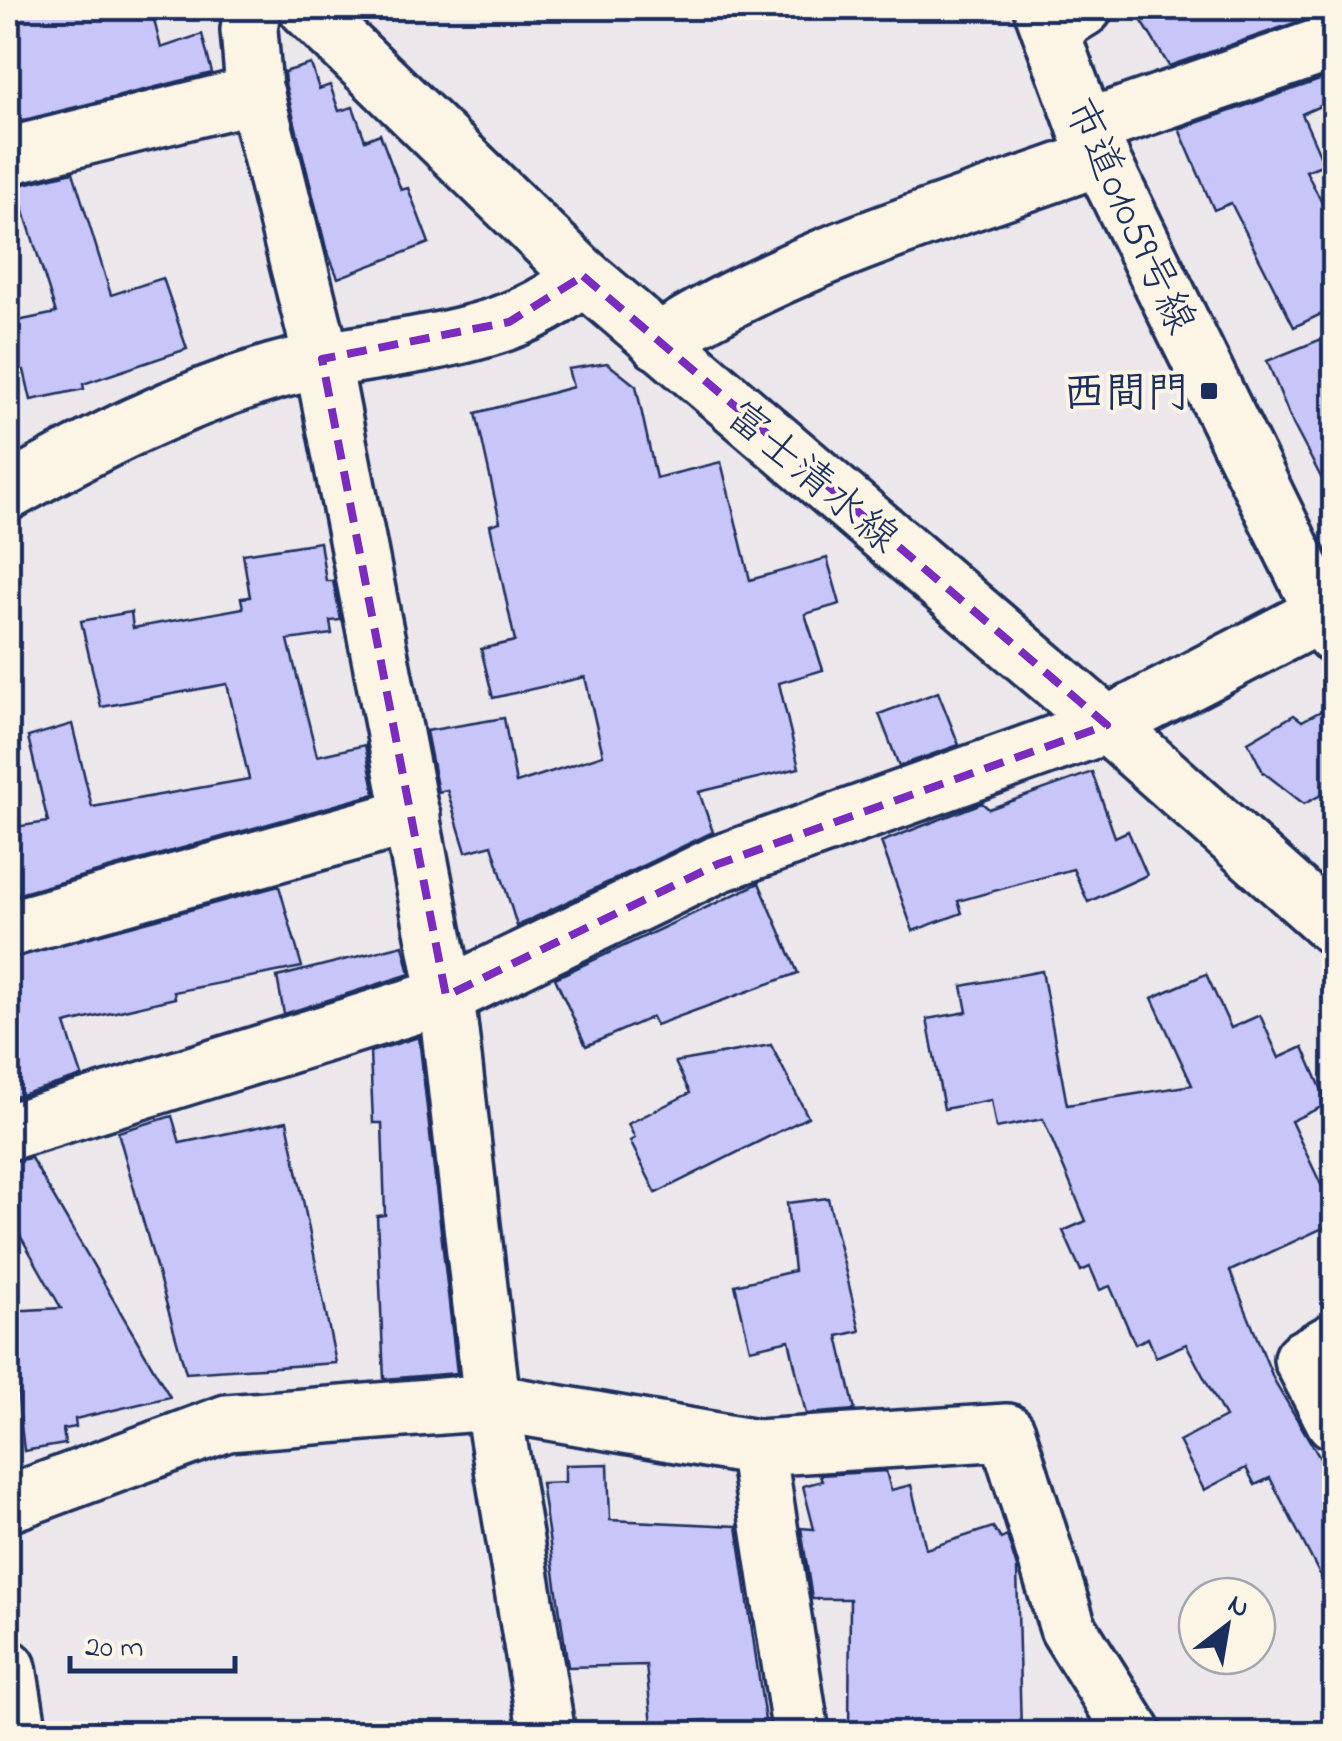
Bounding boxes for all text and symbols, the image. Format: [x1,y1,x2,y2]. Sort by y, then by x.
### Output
street label: 市道01059号線 [1047,89,1209,345]
place label: 西間門 [1063,365,1189,426]
marker: 西間門 [1198,380,1220,402]
street label: 富士清水線 [711,388,911,569]
north arrow [1177,1576,1277,1676]
text: N [1219,1585,1257,1630]
scale bar [70,1611,235,1673]
text: 20 m [85,1627,144,1671]

